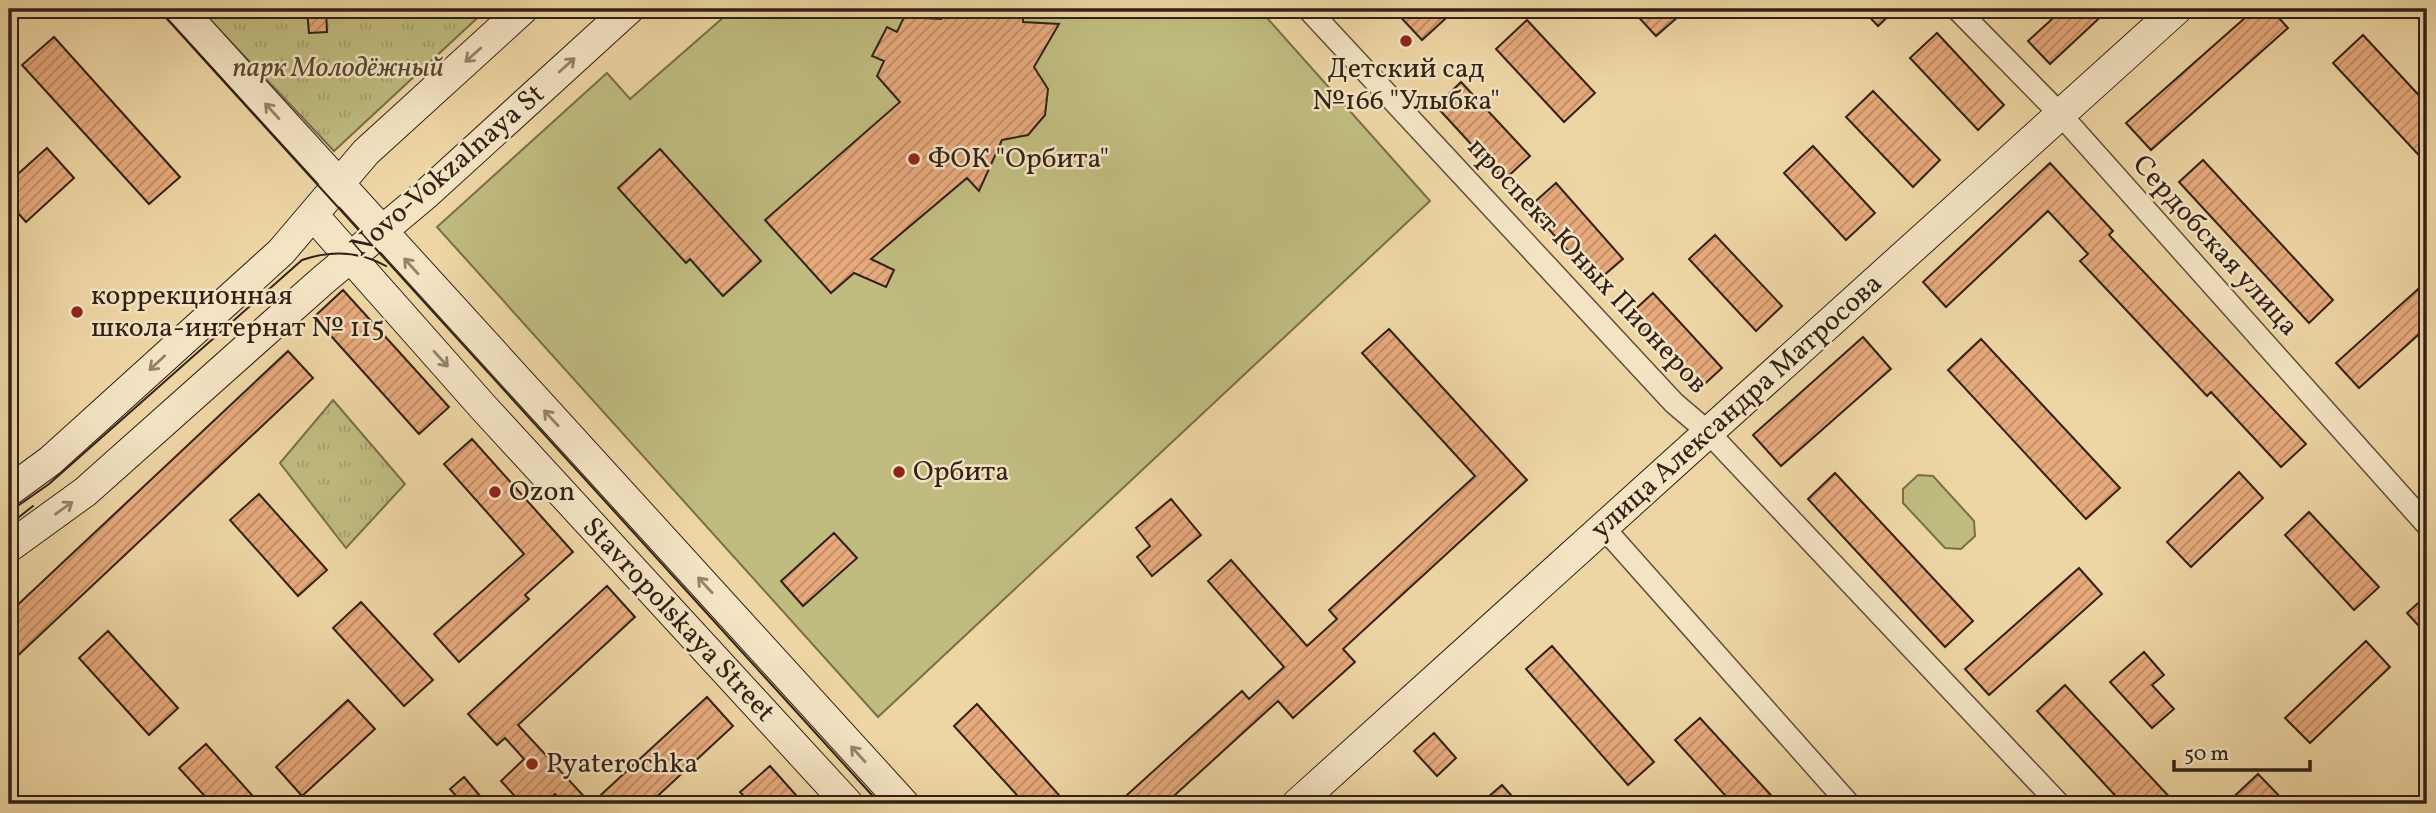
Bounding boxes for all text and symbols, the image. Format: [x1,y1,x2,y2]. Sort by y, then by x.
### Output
marker: Детский сад №166 "Улыбка" [1398,33,1414,49]
one-way arrow [464,47,482,63]
park label: парк Молодёжный [232,49,444,88]
place label: Детский сад №166 "Улыбка" [1312,50,1500,121]
one-way arrow [557,58,575,74]
street label: Novo-Vokzalnaya St [342,76,554,266]
one-way arrow [264,102,280,120]
street label: проспект Юных Пионеров [1458,129,1716,403]
place label: ФОК "Орбита" [928,140,1109,179]
street label: Сердобская улица [2123,147,2307,345]
marker: ФОК "Орбита" [906,151,922,167]
one-way arrow [403,257,419,275]
street label: улица Александра Матросова [1583,265,1891,549]
place label: коррекционная школа-интернат № 115 [91,277,385,348]
marker: коррекционная школа-интернат № 115 [69,304,85,320]
one-way arrow [432,350,449,367]
one-way arrow [148,355,166,371]
one-way arrow [542,410,559,427]
place label: Орбита [913,453,1009,492]
marker: Орбита [891,464,907,480]
place label: Ozon [509,473,575,512]
marker: Ozon [487,484,503,500]
one-way arrow [55,500,73,515]
street label: Stavropolskaya Street [573,509,783,731]
one-way arrow [697,576,713,594]
scale bar [2174,729,2310,773]
text: 50 m [2184,740,2229,769]
place label: Pyaterochka [546,745,698,784]
one-way arrow [850,745,866,763]
marker: Pyaterochka [524,756,540,772]

